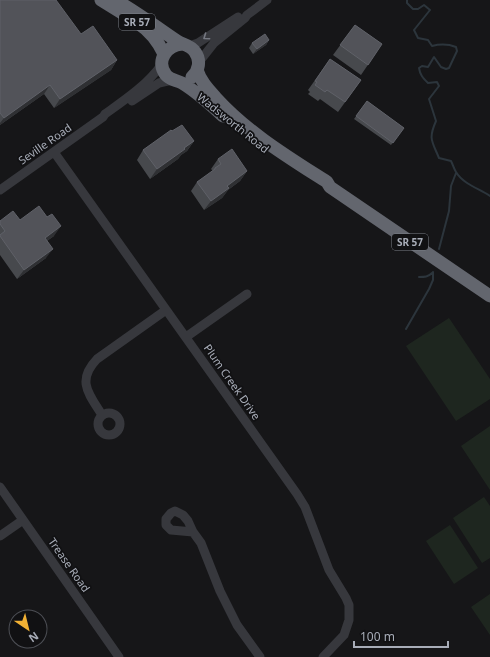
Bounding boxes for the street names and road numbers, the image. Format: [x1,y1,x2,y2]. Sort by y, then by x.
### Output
road number: SR 57 [119,14,155,30]
street label: Wadsworth Road [194,89,272,156]
street label: Seville Road [15,120,74,167]
road number: SR 57 [392,234,428,250]
street label: Plum Creek Drive [201,341,264,422]
street label: Trease Road [45,535,94,595]

